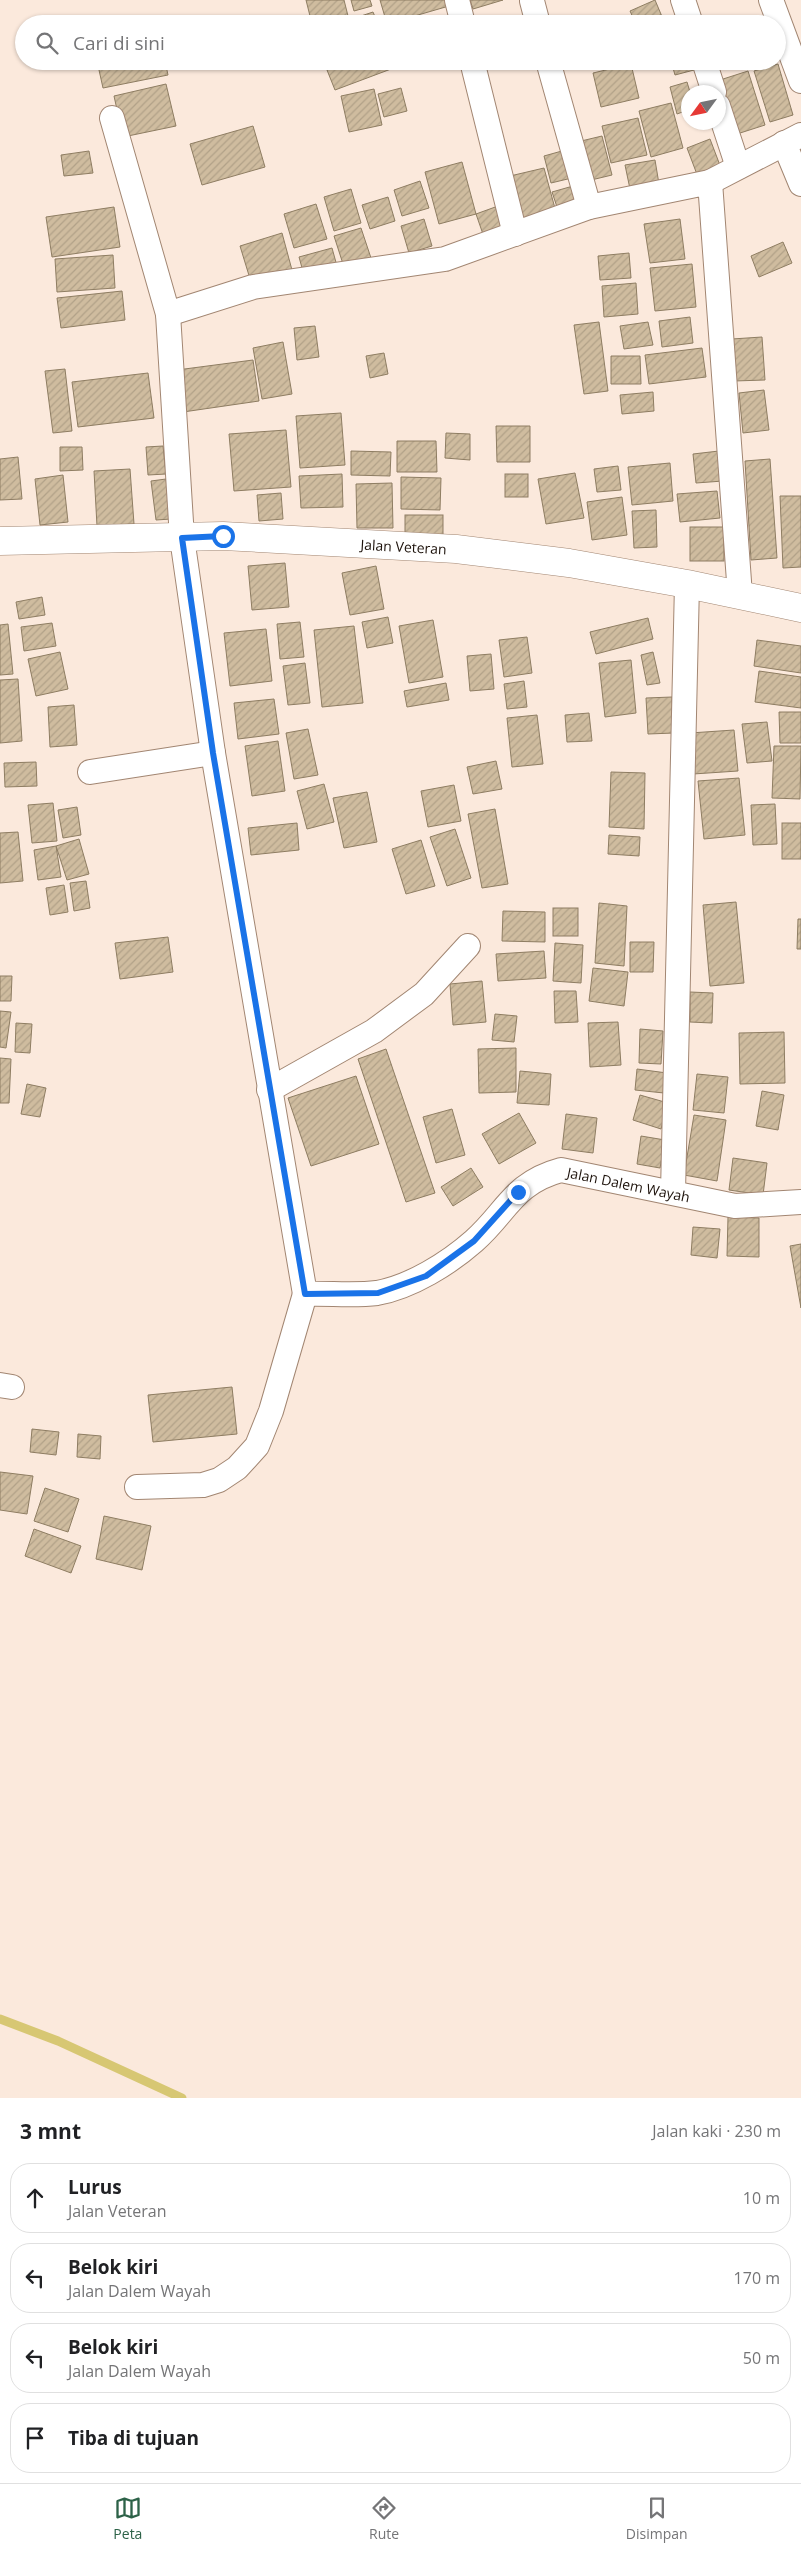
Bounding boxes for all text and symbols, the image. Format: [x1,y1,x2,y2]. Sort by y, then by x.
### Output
search box [15,15,786,70]
icon: search [33,29,61,57]
text: Cari di sini [73,30,165,56]
north arrow [681,85,726,130]
route start [212,525,235,548]
street label: Jalan Veteran [358,534,447,558]
street label: Jalan Dalem Wayah [563,1162,692,1206]
route end [507,1181,530,1204]
text: 3 mnt [20,2117,81,2145]
text: Jalan kaki · 230 m [652,2120,781,2142]
text: Lurus [68,2174,122,2200]
icon: ahead [21,2184,49,2212]
text: 10 m [743,2187,780,2209]
text: Jalan Veteran [68,2200,167,2222]
text: Belok kiri [68,2254,158,2280]
icon: left [21,2264,49,2292]
text: 170 m [734,2267,780,2289]
text: Jalan Dalem Wayah [68,2280,211,2302]
text: Belok kiri [68,2334,158,2360]
icon: left [21,2344,49,2372]
text: 50 m [743,2347,780,2369]
text: Jalan Dalem Wayah [68,2360,211,2382]
icon: arrive [21,2424,49,2452]
text: Tiba di tujuan [68,2425,199,2451]
tab: Peta [113,2494,142,2543]
tab: Rute [369,2494,399,2543]
tab: Disimpan [626,2494,688,2543]

